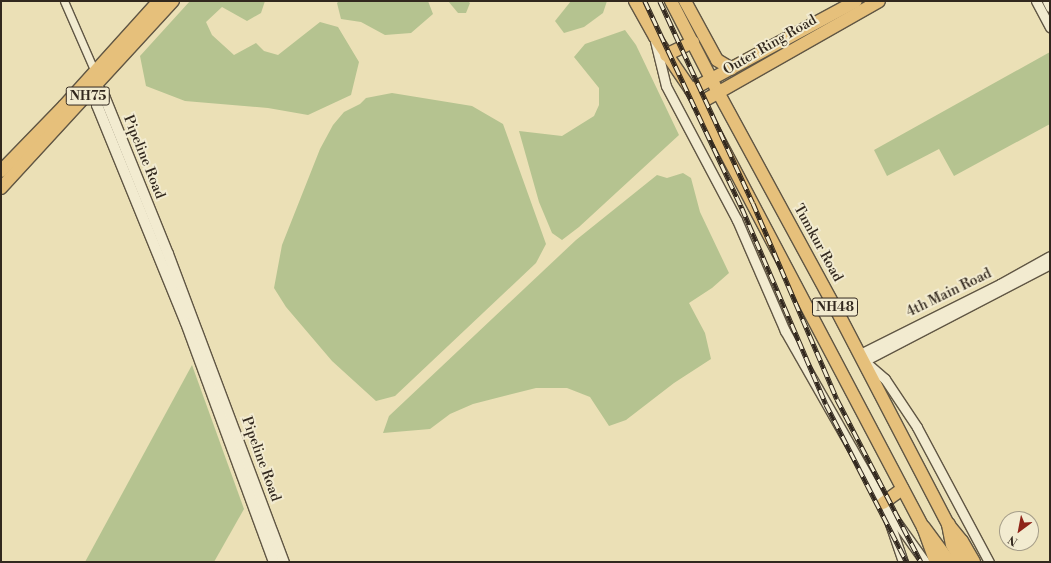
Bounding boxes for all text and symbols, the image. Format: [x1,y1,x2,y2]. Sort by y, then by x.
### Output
street label: Outer Ring Road [720,11,820,79]
road number: NH75 [65,85,111,107]
street label: Pipeline Road [120,113,168,201]
street label: Tumkur Road [790,201,846,285]
street label: 4th Main Road [904,265,994,321]
road number: NH48 [811,296,859,318]
street label: Pipeline Road [238,414,284,504]
north arrow [999,511,1039,551]
text: N [1006,532,1021,549]

